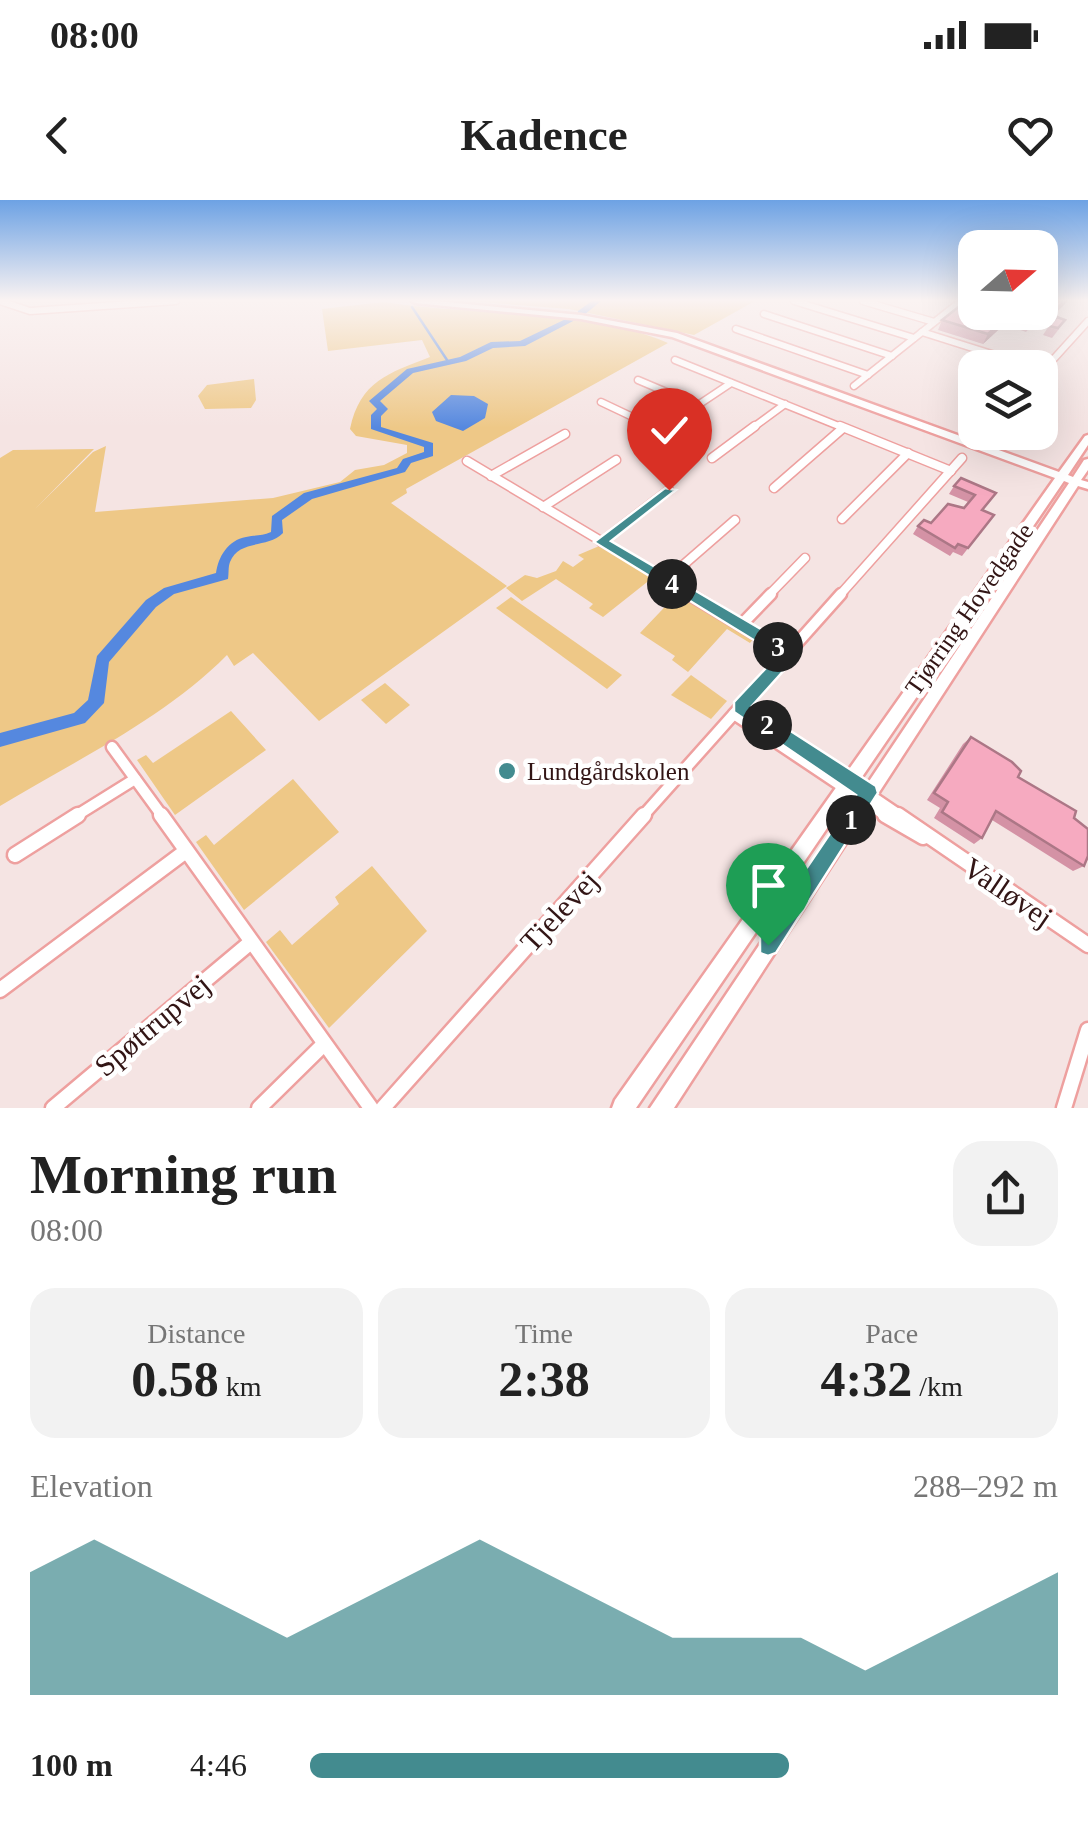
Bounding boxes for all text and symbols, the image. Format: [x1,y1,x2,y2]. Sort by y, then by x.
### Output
text: 08:00 [50,14,139,56]
icon: back [30,108,85,163]
icon: heart [1003,108,1058,163]
text: Kadence [460,110,628,160]
north arrow [958,230,1058,330]
map controls [958,230,1058,450]
button: layers [958,350,1058,450]
pin [627,388,712,491]
icon: check [642,403,697,458]
street label: Tjørring Hovedgade [900,518,1038,700]
pin: 4 [647,559,697,609]
text: 4 [665,568,679,599]
pin: 3 [753,622,803,672]
text: 3 [771,631,785,662]
pin: 2 [742,700,792,750]
text: 2 [760,709,774,740]
place label: Lundgårdskolen [527,758,690,785]
marker: Lundgårdskolen [496,760,518,782]
pin: 1 [826,795,876,845]
text: 1 [844,804,858,835]
pin [726,843,811,946]
street label: Valløvej [957,850,1059,934]
icon: arrive [741,858,796,913]
street label: Tjelevej [513,864,605,958]
street label: Spøttrupvej [88,967,216,1083]
button: share [953,1141,1058,1246]
text: Morning run [30,1144,337,1205]
text: 08:00 [30,1212,103,1248]
text: Distance [147,1318,245,1349]
text: Time [515,1318,573,1349]
text: Pace [865,1318,918,1349]
text: 0.58 [131,1351,219,1407]
text: 2:38 [498,1351,590,1407]
text: 4:32 [821,1351,912,1407]
text: km [219,1371,261,1402]
text: /km [912,1371,963,1402]
text: Elevation [30,1468,153,1504]
text: 288–292 m [913,1468,1058,1504]
text: 100 m [30,1747,113,1783]
text: 4:46 [190,1747,247,1783]

